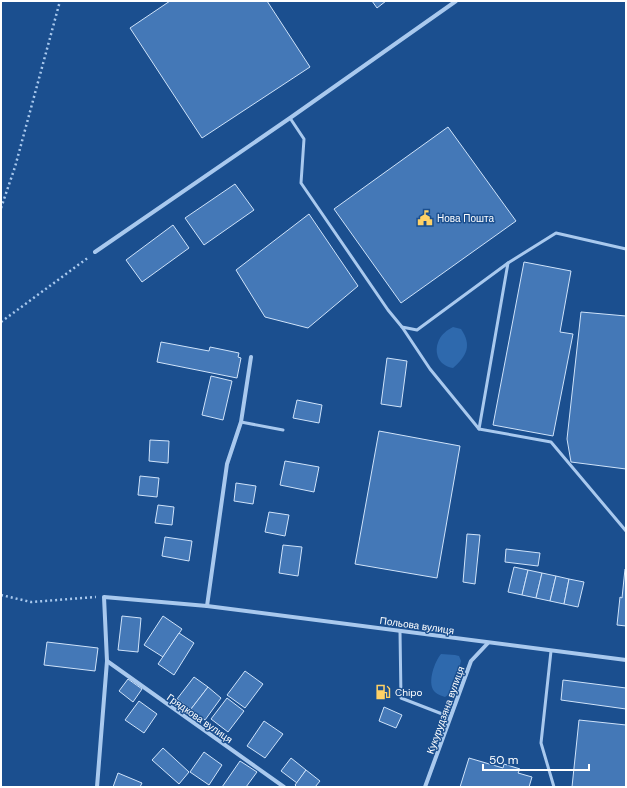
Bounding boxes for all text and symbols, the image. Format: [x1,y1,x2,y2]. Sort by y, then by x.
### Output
public building icon: Нова Пошта [416,209,434,227]
place label: Нова Пошта [437,212,494,225]
street label: Польова вулиця [379,614,455,637]
street label: Кукурудзяна вулиця [424,665,467,756]
fuel station icon: Chipo [374,683,392,701]
place label: Chipo [395,686,423,699]
street label: Грядкова вулиця [164,691,235,746]
scale bar [483,746,589,772]
text: 50 m [489,752,518,768]

